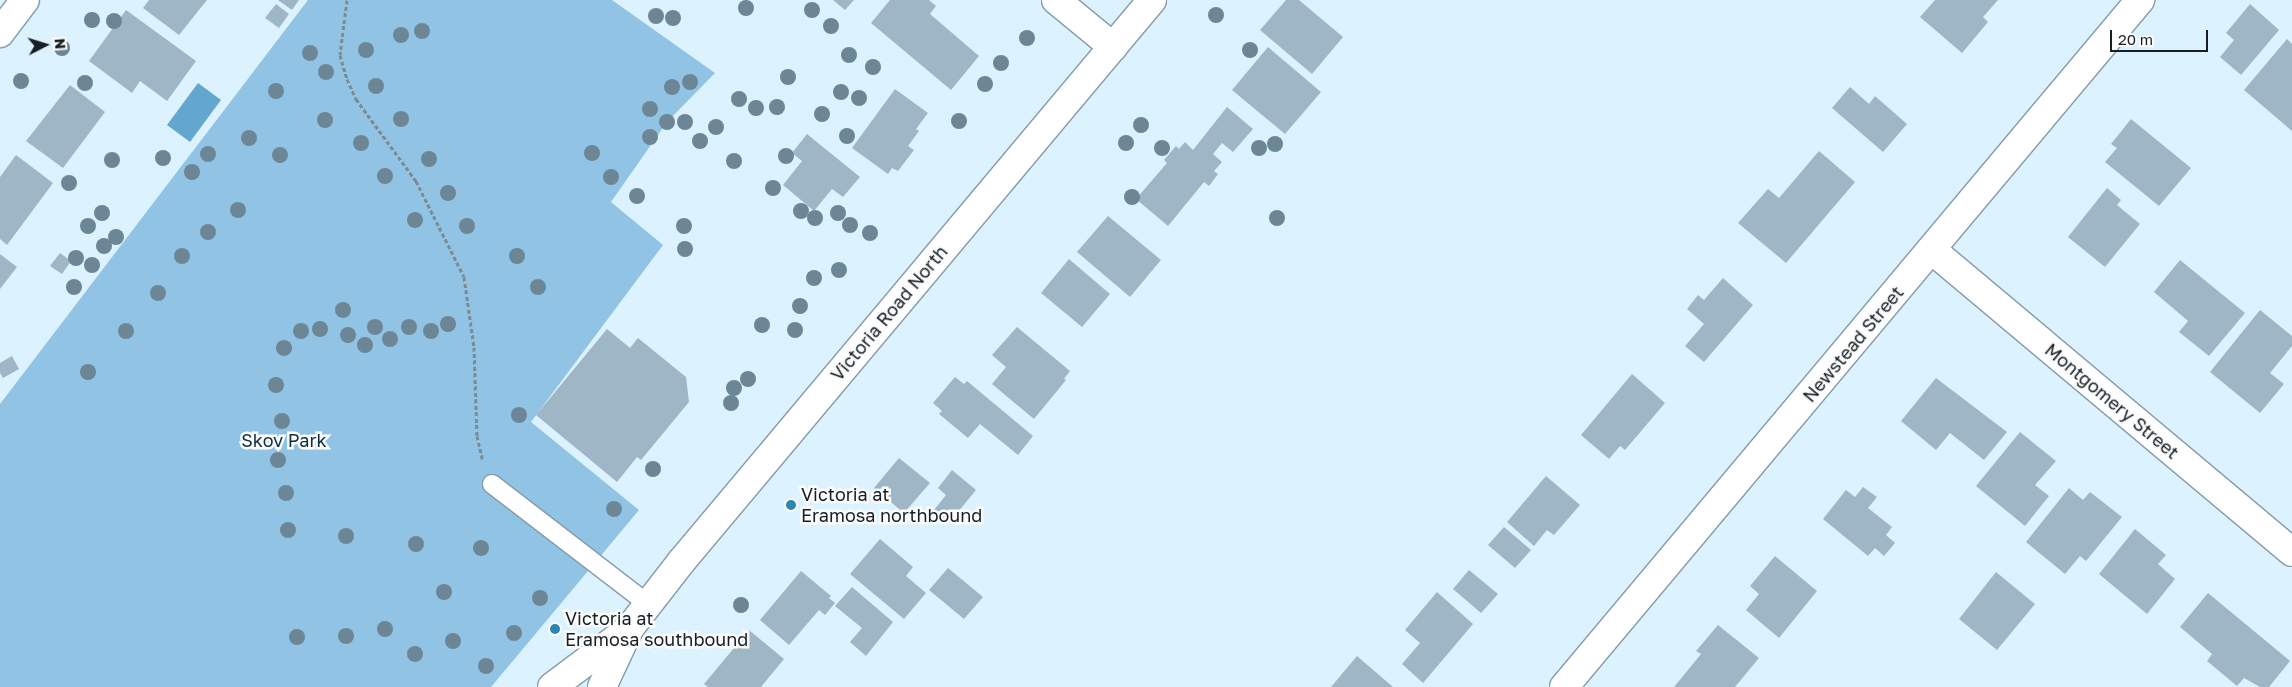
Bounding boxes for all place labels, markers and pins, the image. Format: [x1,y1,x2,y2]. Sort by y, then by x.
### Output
place label: Victoria at Eramosa northbound [801,484,982,526]
marker: Victoria at Eramosa northbound [785,499,797,511]
place label: Victoria at Eramosa southbound [565,608,748,650]
marker: Victoria at Eramosa southbound [549,623,561,635]

